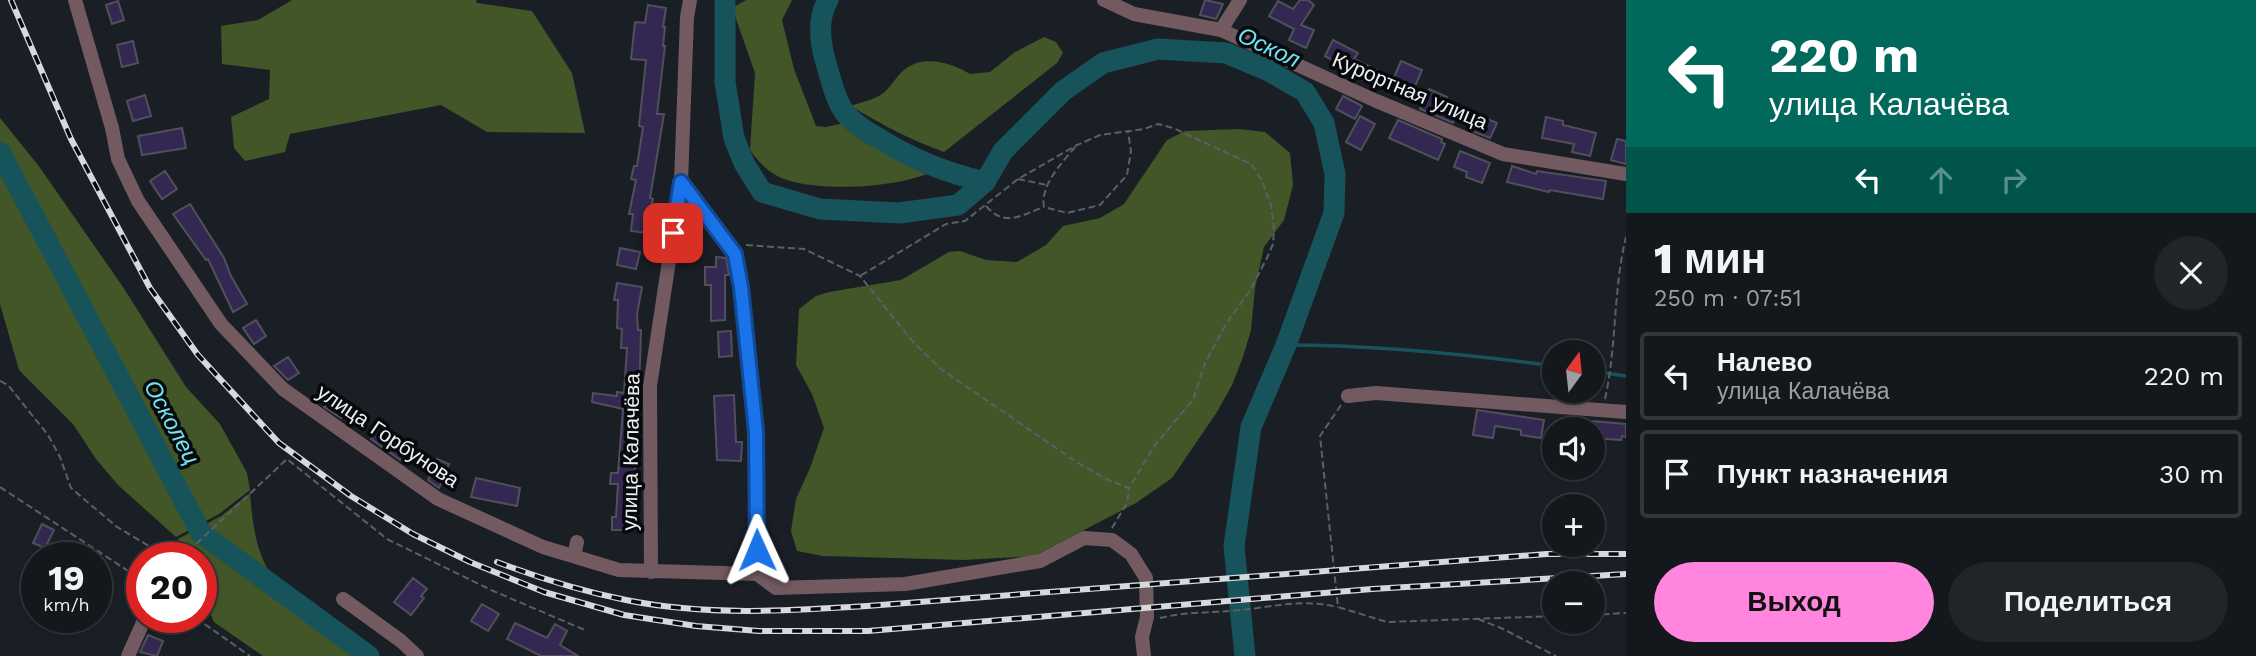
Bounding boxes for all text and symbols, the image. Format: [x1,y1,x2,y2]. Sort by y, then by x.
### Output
water label: Оскол [1233,21,1304,74]
text: 220 m [1769,26,1919,84]
icon: left [1654,28,1745,119]
street label: Курортная улица [1329,47,1492,135]
text: улица Калачёва [1769,85,2009,123]
icon: left [1849,161,1887,199]
icon: ahead [1922,161,1960,199]
icon: right [1995,161,2033,199]
pin [643,203,703,263]
icon: arrive [654,214,692,252]
text: 1 мин [1654,234,1766,283]
button: close [2154,236,2228,310]
text: 250 m · 07:51 [1654,285,1802,312]
north arrow [1542,340,1605,402]
map controls [1542,340,1605,634]
text: Налево [1717,347,1812,377]
icon: left [1658,357,1696,395]
text: 220 m [2144,361,2224,391]
street label: улица Калачёва [617,373,644,531]
water label: Осколец [138,376,205,469]
text: улица Калачёва [1717,378,1890,405]
street label: улица Горбунова [312,379,464,493]
button: sound [1542,417,1605,480]
icon: arrive [1658,455,1696,493]
text: Пункт назначения [1717,459,1948,489]
text: 30 m [2159,459,2224,489]
button: + [1542,494,1605,557]
position arrow [720,513,794,587]
speed limit sign: 20 [126,542,217,633]
text: 19 [48,557,85,599]
button: Выход [1654,562,1934,642]
button: Поделиться [1948,562,2228,642]
button: − [1542,571,1605,634]
text: km/h [43,594,90,615]

